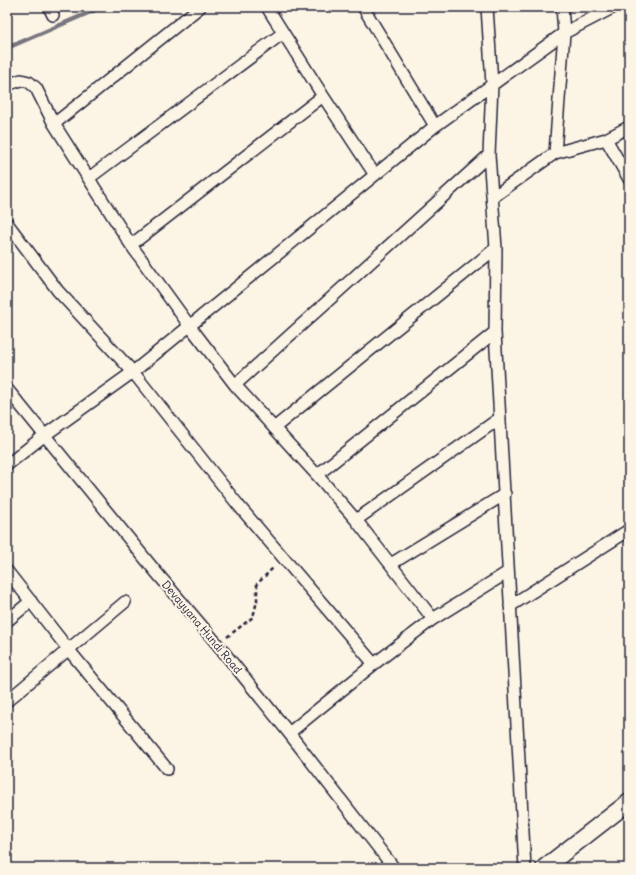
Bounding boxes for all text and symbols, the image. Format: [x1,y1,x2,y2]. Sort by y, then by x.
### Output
street label: Devayyana Hundi Road [159,578,245,677]

